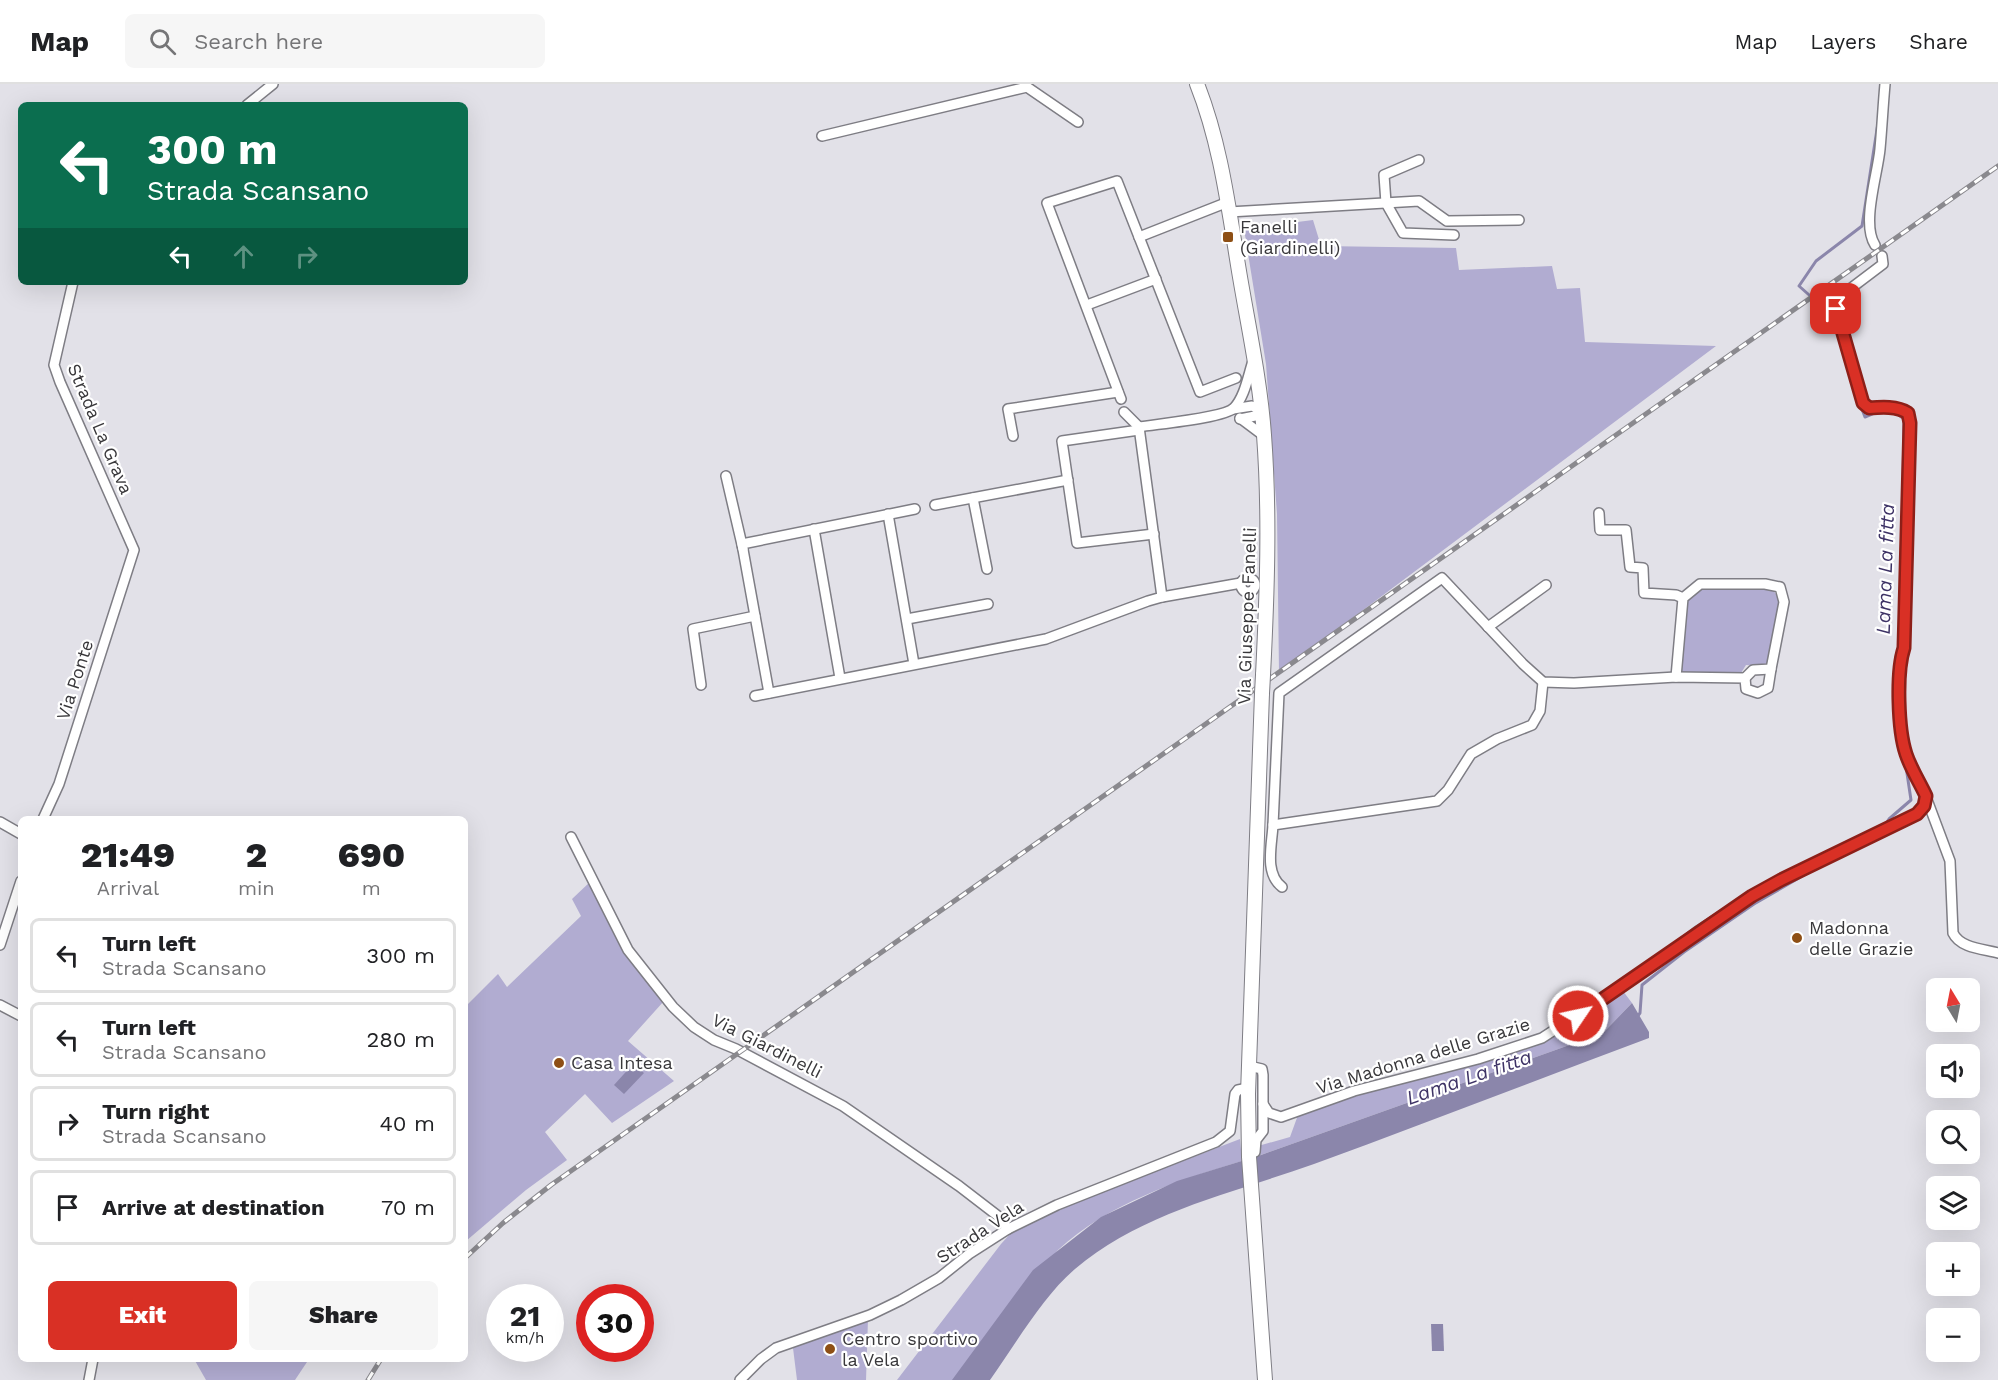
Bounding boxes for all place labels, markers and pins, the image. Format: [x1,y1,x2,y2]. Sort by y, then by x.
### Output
place label: Fanelli (Giardinelli) [1240,216,1340,258]
marker: Fanelli (Giardinelli) [1221,230,1235,244]
pin [1810,283,1861,334]
place label: Madonna delle Grazie [1809,917,1913,959]
marker: Madonna delle Grazie [1790,931,1804,945]
place label: Casa Intesa [571,1052,673,1073]
marker: Casa Intesa [552,1056,566,1070]
place label: Centro sportivo la Vela [842,1328,978,1370]
marker: Centro sportivo la Vela [823,1342,837,1356]

